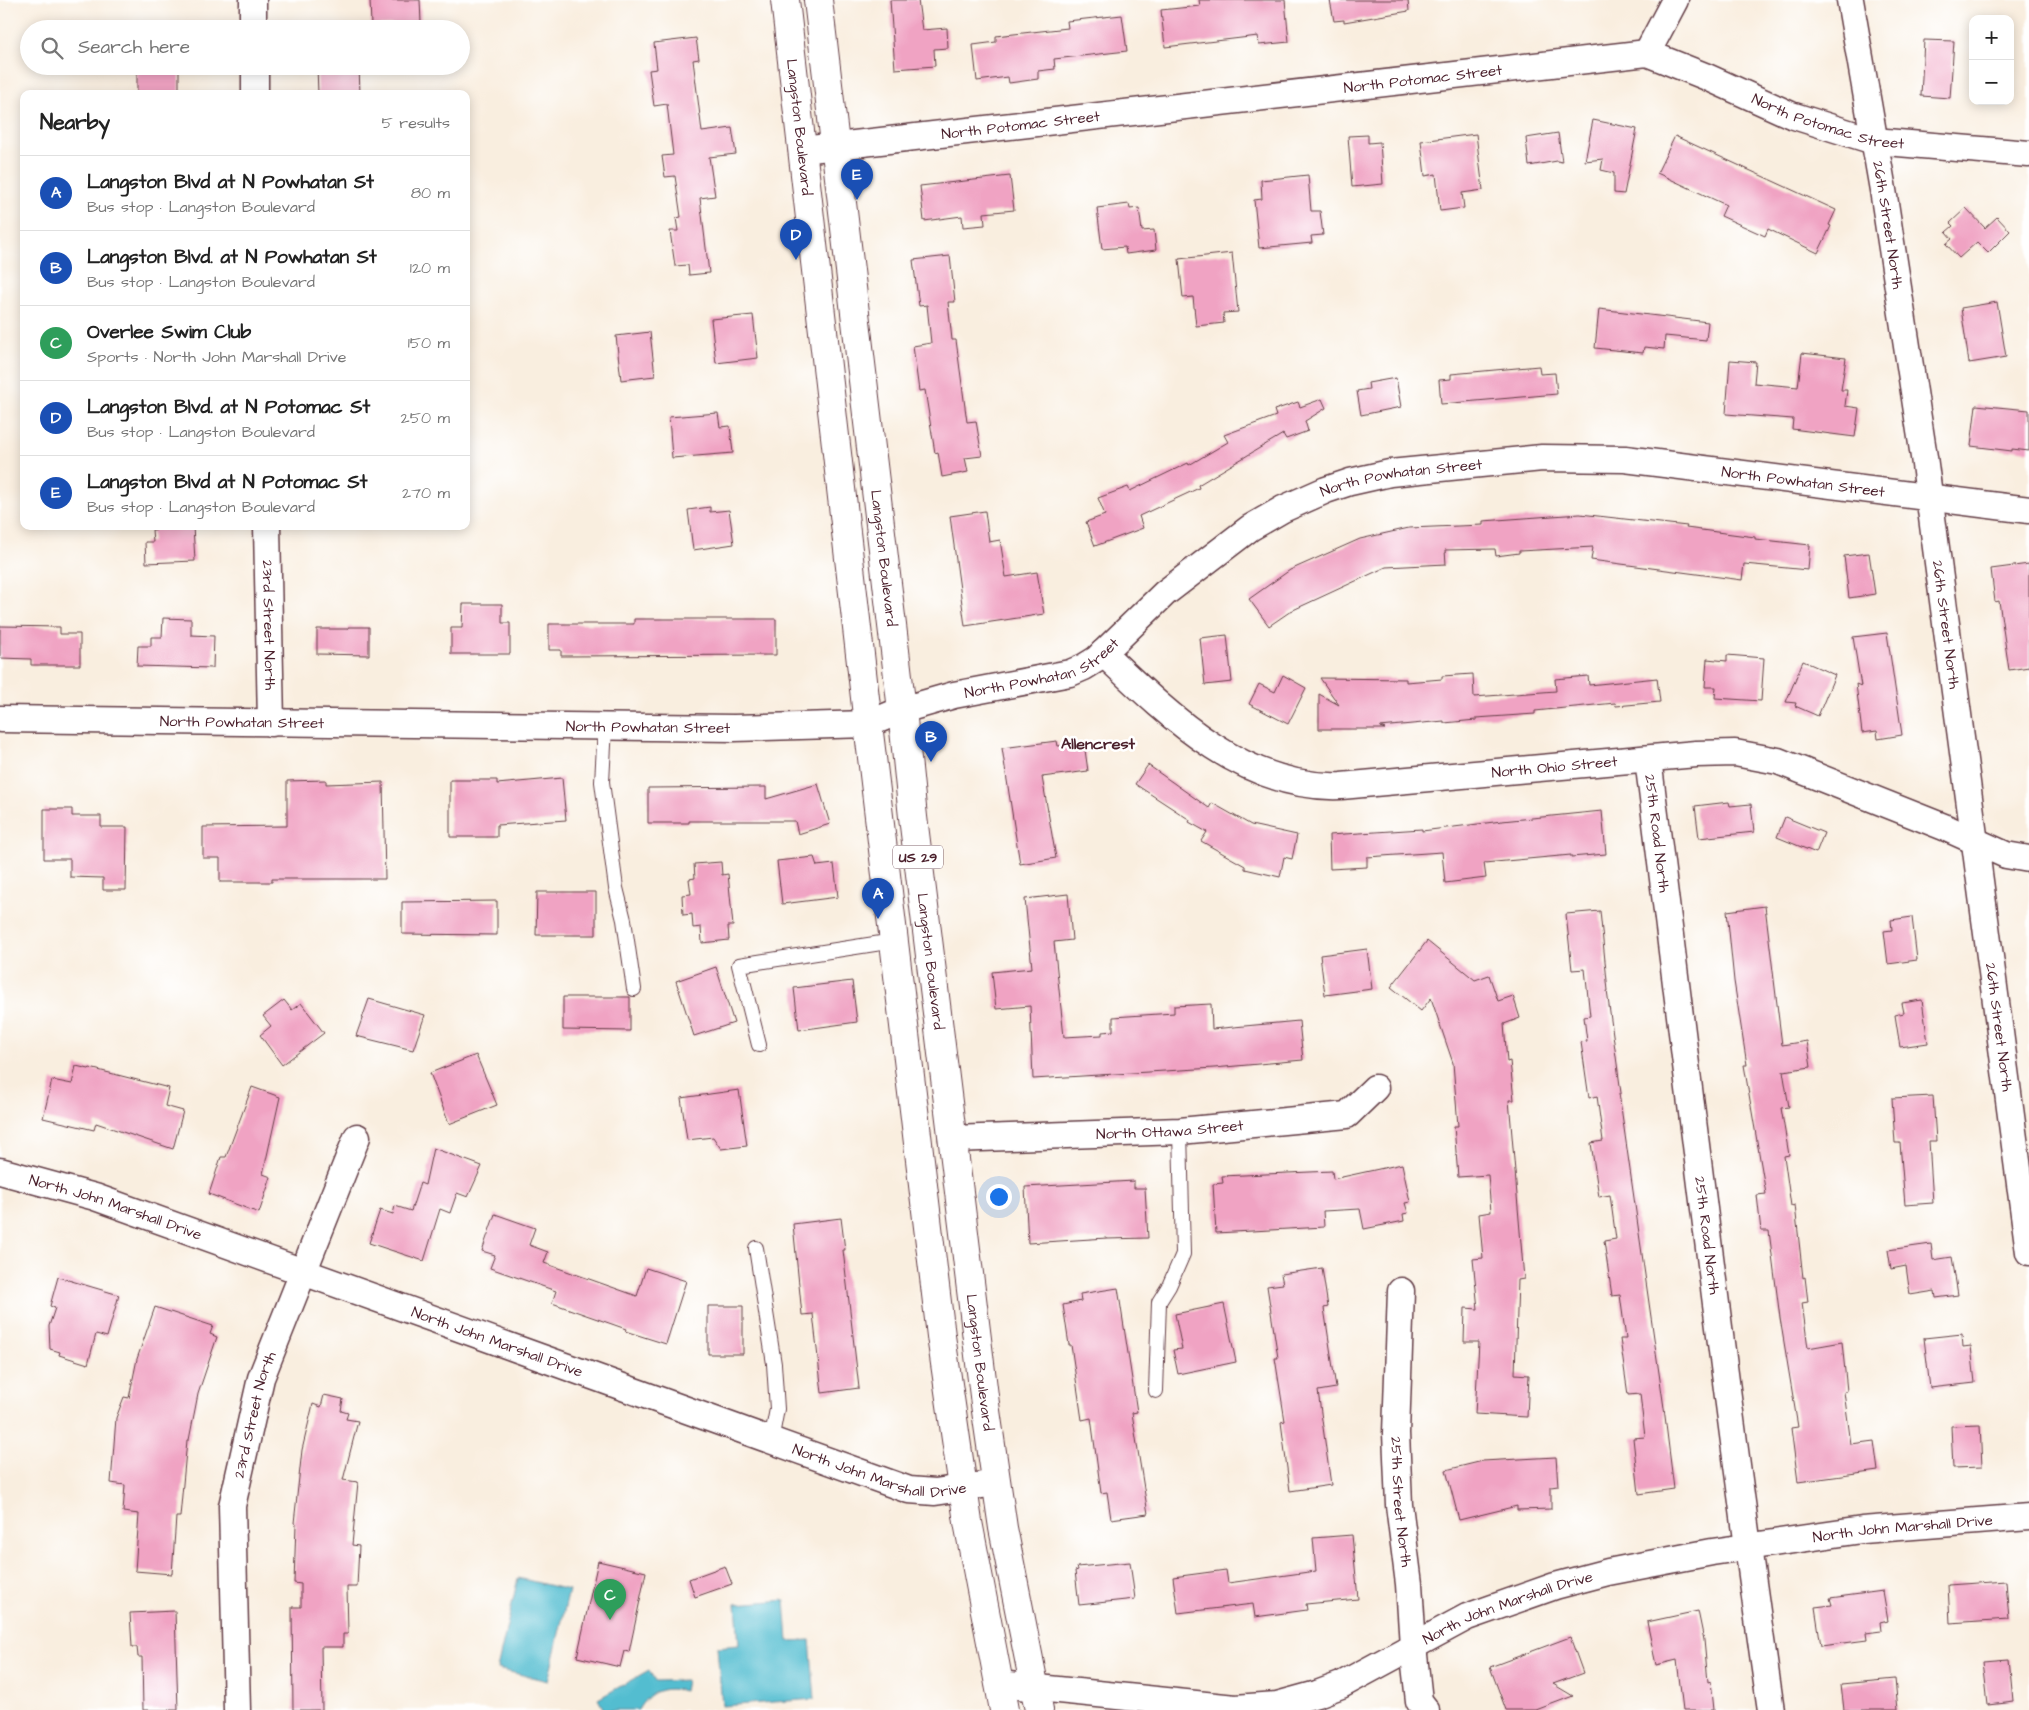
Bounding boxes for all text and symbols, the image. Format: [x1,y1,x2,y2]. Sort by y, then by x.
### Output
map controls [1969,15,2014,105]
button: + [1969,15,2014,60]
search box [20,20,470,75]
icon: search [38,34,66,62]
text: Search here [78,34,190,61]
street label: Langston Boulevard [781,58,817,197]
street label: North Potomac Street [1343,60,1503,99]
button: − [1969,60,2014,105]
street label: North Potomac Street [1748,89,1905,154]
street label: North Potomac Street [940,106,1101,145]
text: Nearby [40,108,110,137]
text: 5 results [382,112,450,134]
pin: E [841,159,873,200]
street label: 26th Street North [1867,159,1908,291]
text: Langston Blvd at N Powhatan St [87,169,374,196]
text: A [51,182,61,204]
text: 80 m [411,182,450,204]
text: Bus stop · Langston Boulevard [87,196,315,218]
pin: D [780,219,812,260]
text: Langston Blvd. at N Powhatan St [87,244,377,271]
text: B [50,257,62,279]
text: 120 m [410,257,450,279]
text: Bus stop · Langston Boulevard [87,271,315,293]
text: Overlee Swim Club [87,319,251,346]
text: C [50,332,62,354]
text: 150 m [408,332,450,354]
text: Sports · North John Marshall Drive [87,346,346,368]
text: Langston Blvd. at N Potomac St [87,394,370,421]
text: D [51,407,61,429]
text: 250 m [401,407,450,429]
text: Bus stop · Langston Boulevard [87,421,315,443]
street label: North Powhatan Street [1317,454,1483,502]
street label: North Powhatan Street [1720,461,1886,503]
text: Langston Blvd at N Potomac St [87,469,367,496]
text: E [51,482,61,504]
text: 270 m [402,482,450,504]
street label: Langston Boulevard [865,489,902,628]
text: Bus stop · Langston Boulevard [87,496,315,518]
street label: 26th Street North [1927,559,1965,691]
street label: 23rd Street North [257,560,280,691]
street label: North Powhatan Street [963,633,1124,704]
street label: North Powhatan Street [160,711,324,734]
street label: North Powhatan Street [566,716,730,739]
pin: B [915,721,947,762]
district label: Allencrest [1061,733,1136,755]
street label: North Ohio Street [1491,751,1618,783]
street label: 25th Road North [1639,773,1675,894]
road number: US 29 [893,846,943,869]
pin: A [862,878,894,919]
street label: Langston Boulevard [911,892,949,1031]
street label: 26th Street North [1980,962,2018,1093]
street label: North Ottawa Street [1096,1115,1244,1145]
street label: North John Marshall Drive [27,1169,205,1246]
street label: 25th Road North [1689,1175,1725,1296]
your location [986,1184,1012,1210]
street label: Langston Boulevard [961,1293,999,1432]
street label: North John Marshall Drive [408,1302,586,1383]
street label: 23rd Street North [229,1348,282,1480]
street label: 25th Street North [1385,1436,1417,1569]
street label: North John Marshall Drive [789,1439,968,1504]
street label: North John Marshall Drive [1811,1510,1994,1548]
street label: North John Marshall Drive [1419,1566,1595,1650]
pin: C [594,1579,626,1620]

